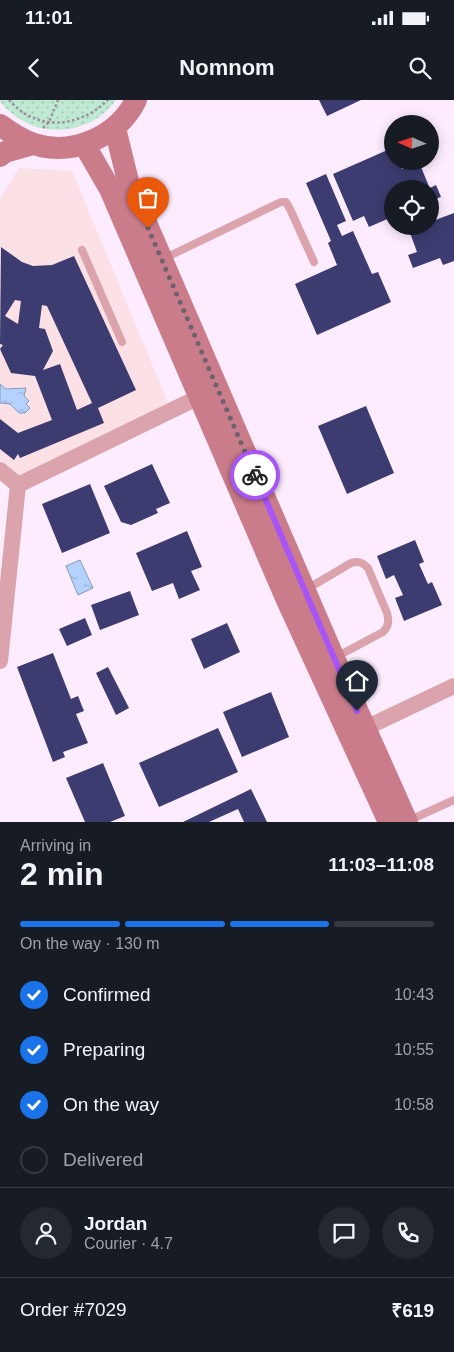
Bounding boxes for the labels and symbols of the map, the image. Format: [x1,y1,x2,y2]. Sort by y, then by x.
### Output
north arrow [384,115,439,170]
pin [127,177,169,228]
courier [230,450,280,500]
pin [336,660,378,711]

